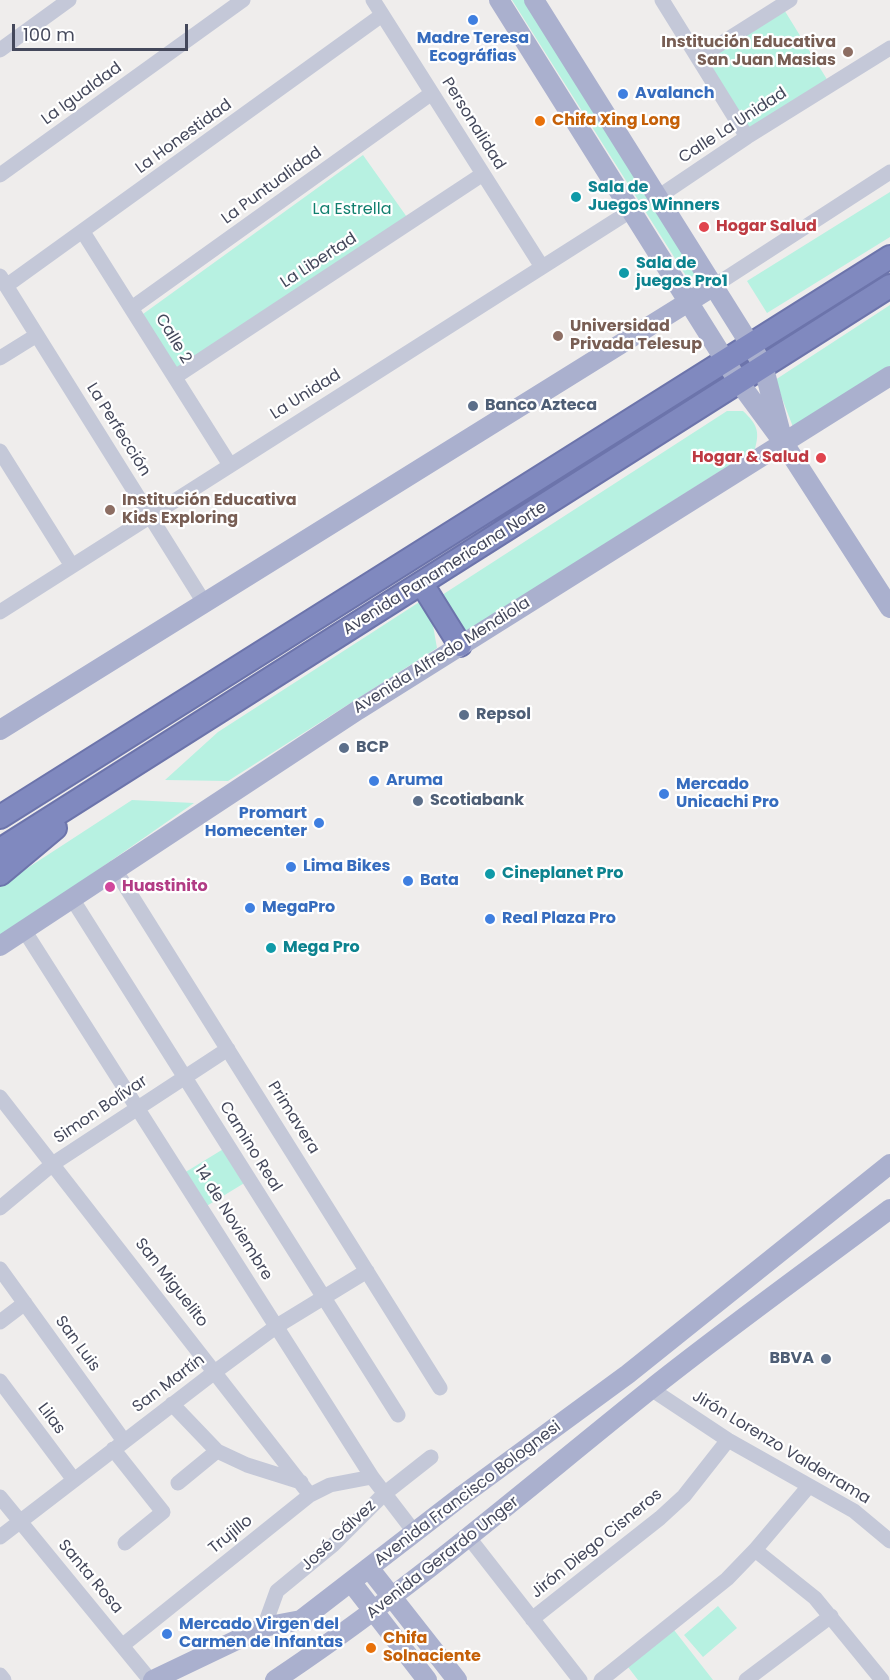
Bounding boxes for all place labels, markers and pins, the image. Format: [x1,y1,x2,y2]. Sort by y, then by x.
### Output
marker: Madre Teresa Ecográfias [466,13,480,27]
place label: Madre Teresa Ecográfias [417,29,529,67]
place label: Institución Educativa San Juan Masias [661,33,836,71]
marker: Institución Educativa San Juan Masias [841,45,855,59]
place label: Avalanch [635,84,715,104]
marker: Avalanch [616,87,630,101]
place label: Chifa Xing Long [552,111,680,131]
marker: Chifa Xing Long [533,114,547,128]
place label: Sala de Juegos Winners [588,178,720,216]
marker: Sala de Juegos Winners [569,190,583,204]
place label: Hogar Salud [716,217,817,237]
marker: Hogar Salud [697,220,711,234]
place label: Sala de juegos Pro1 [636,254,728,292]
marker: Sala de juegos Pro1 [617,266,631,280]
place label: Universidad Privada Telesup [570,317,702,355]
marker: Universidad Privada Telesup [551,329,565,343]
place label: Banco Azteca [485,396,597,416]
marker: Banco Azteca [466,399,480,413]
place label: Hogar & Salud [692,448,809,468]
marker: Hogar & Salud [814,451,828,465]
place label: Institución Educativa Kids Exploring [122,491,297,529]
marker: Institución Educativa Kids Exploring [103,503,117,517]
place label: Repsol [476,705,531,725]
marker: Repsol [457,708,471,722]
place label: BCP [356,738,389,758]
marker: BCP [337,741,351,755]
place label: Aruma [386,771,443,791]
marker: Aruma [367,774,381,788]
place label: Mercado Unicachi Pro [676,775,779,813]
marker: Mercado Unicachi Pro [657,787,671,801]
place label: Scotiabank [430,791,524,811]
marker: Scotiabank [411,794,425,808]
place label: Promart Homecenter [205,804,307,842]
marker: Promart Homecenter [312,816,326,830]
place label: Lima Bikes [303,857,390,877]
marker: Lima Bikes [284,860,298,874]
place label: Cineplanet Pro [502,864,624,884]
marker: Cineplanet Pro [483,867,497,881]
place label: Bata [420,871,459,891]
marker: Bata [401,874,415,888]
place label: Huastinito [122,877,208,897]
marker: Huastinito [103,880,117,894]
place label: MegaPro [262,898,335,918]
marker: MegaPro [243,901,257,915]
place label: Real Plaza Pro [502,909,616,929]
marker: Real Plaza Pro [483,912,497,926]
place label: Mega Pro [283,938,360,958]
marker: Mega Pro [264,941,278,955]
place label: BBVA [769,1349,814,1369]
marker: BBVA [819,1352,833,1366]
place label: Mercado Virgen del Carmen de Infantas [179,1615,343,1653]
marker: Mercado Virgen del Carmen de Infantas [160,1627,174,1641]
place label: Chifa Solnaciente [383,1629,481,1667]
marker: Chifa Solnaciente [364,1641,378,1655]

